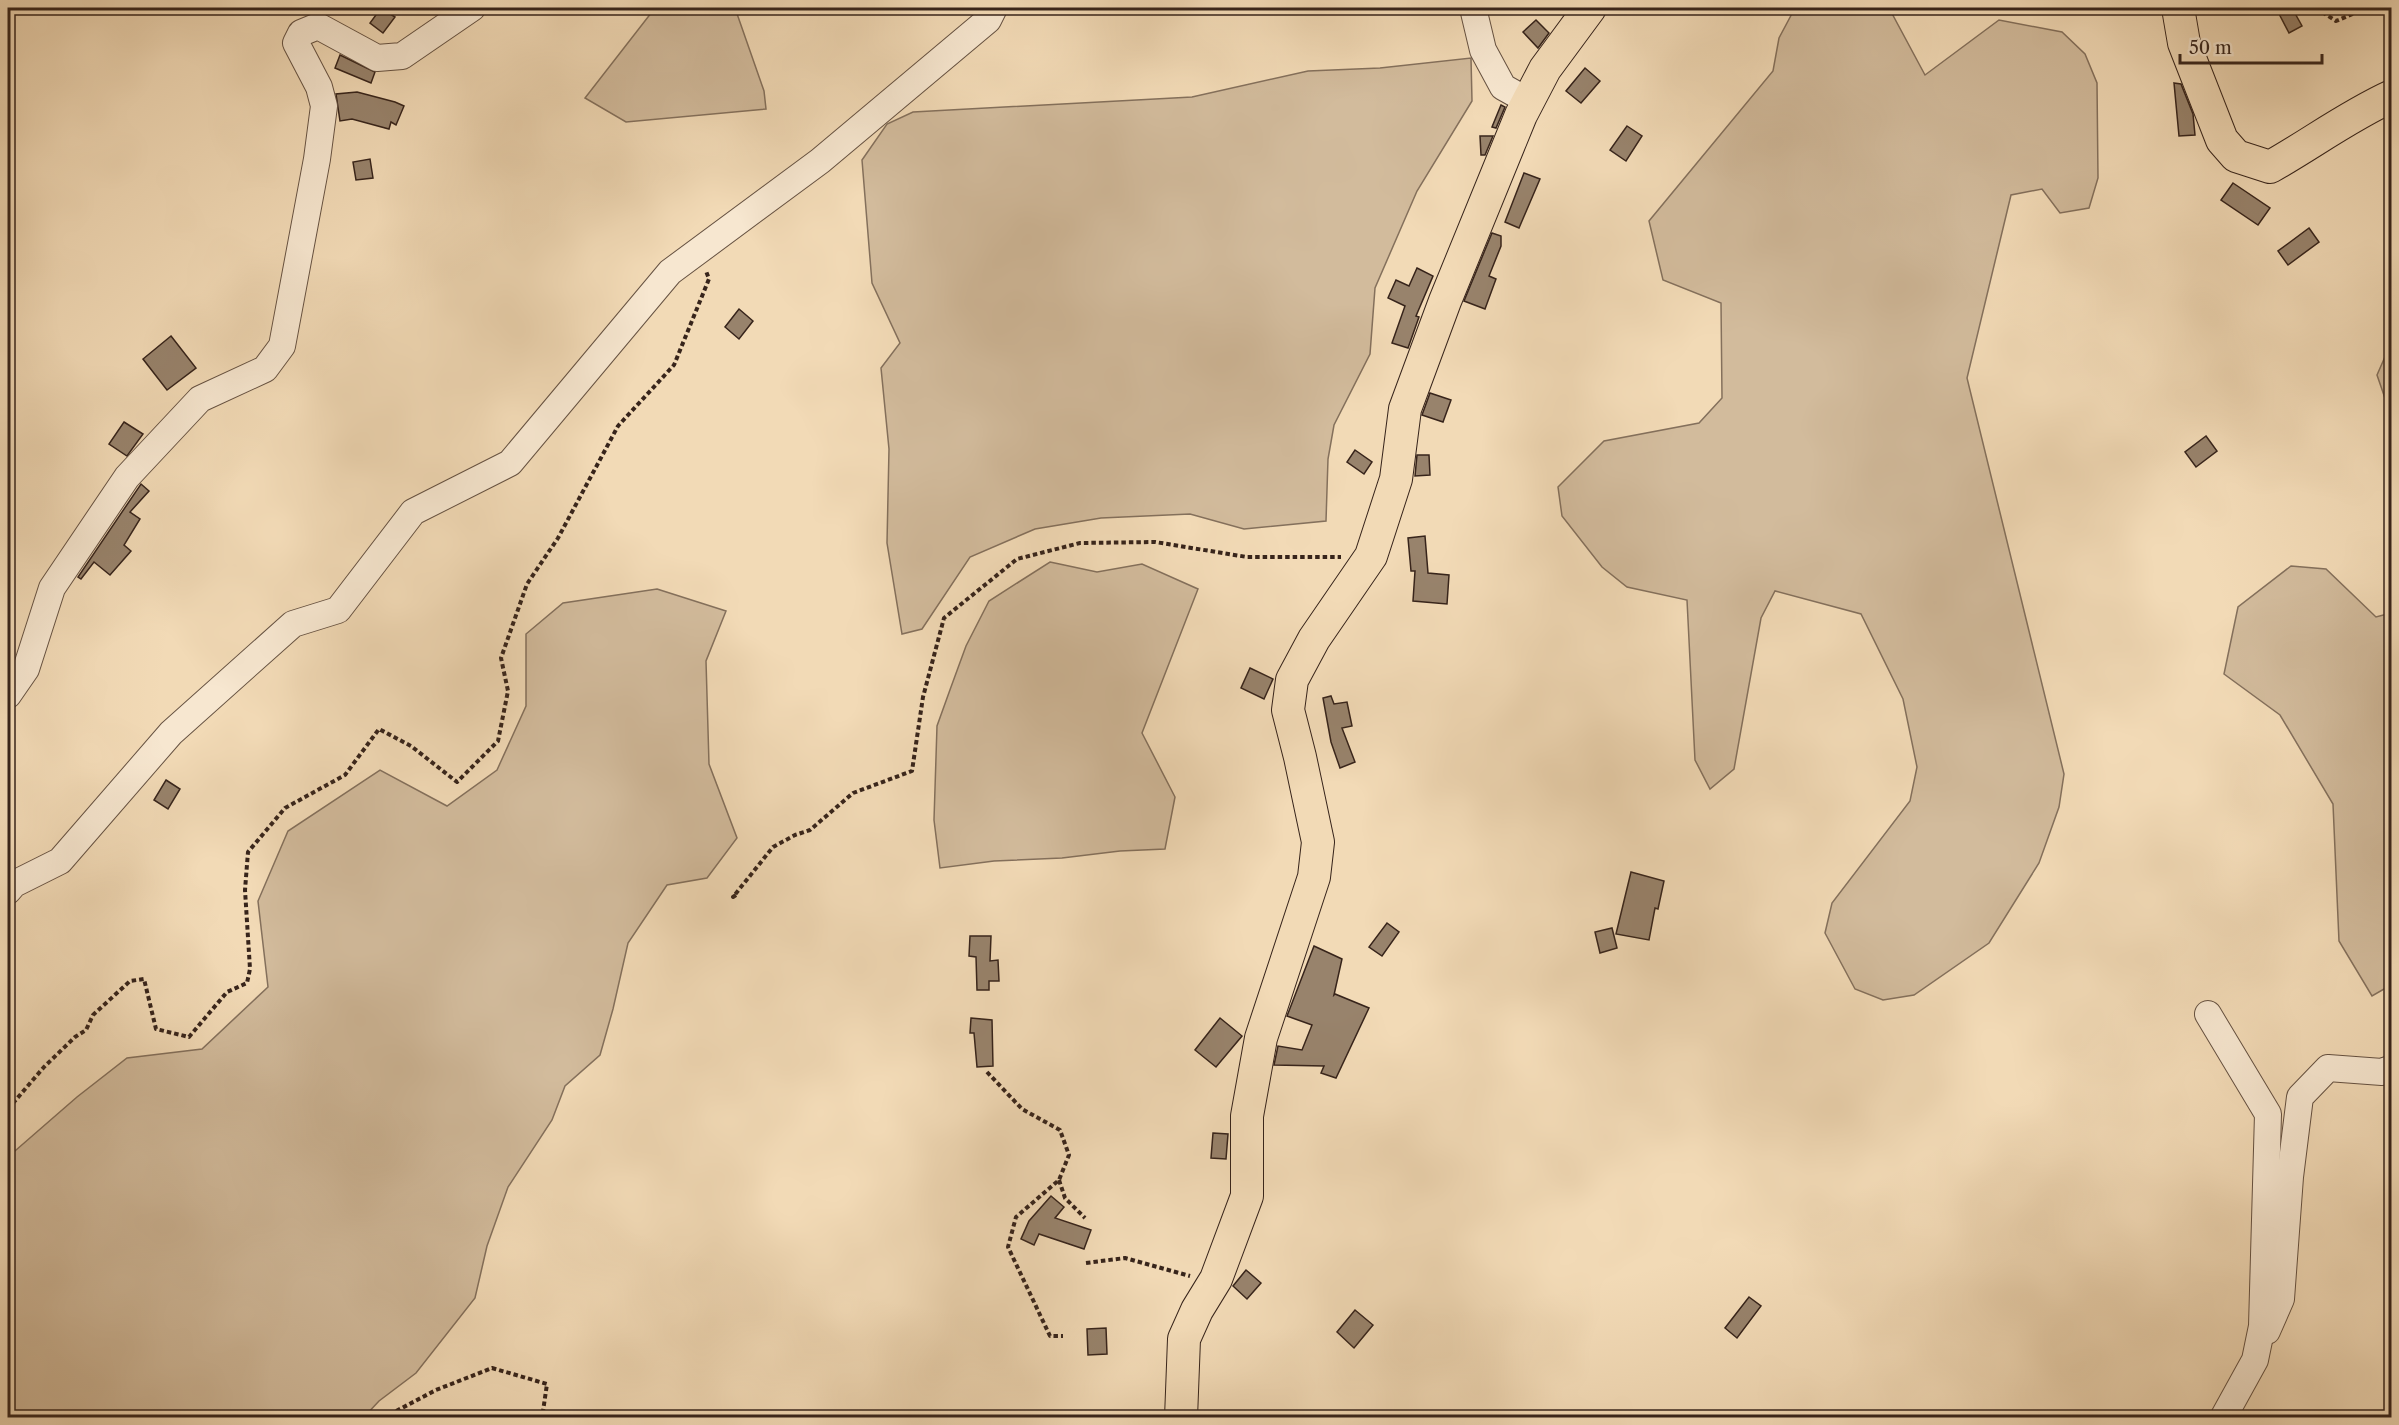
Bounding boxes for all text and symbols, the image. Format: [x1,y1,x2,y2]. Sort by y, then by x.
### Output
scale bar [2180,27,2322,65]
text: 50 m [2189,37,2232,59]

